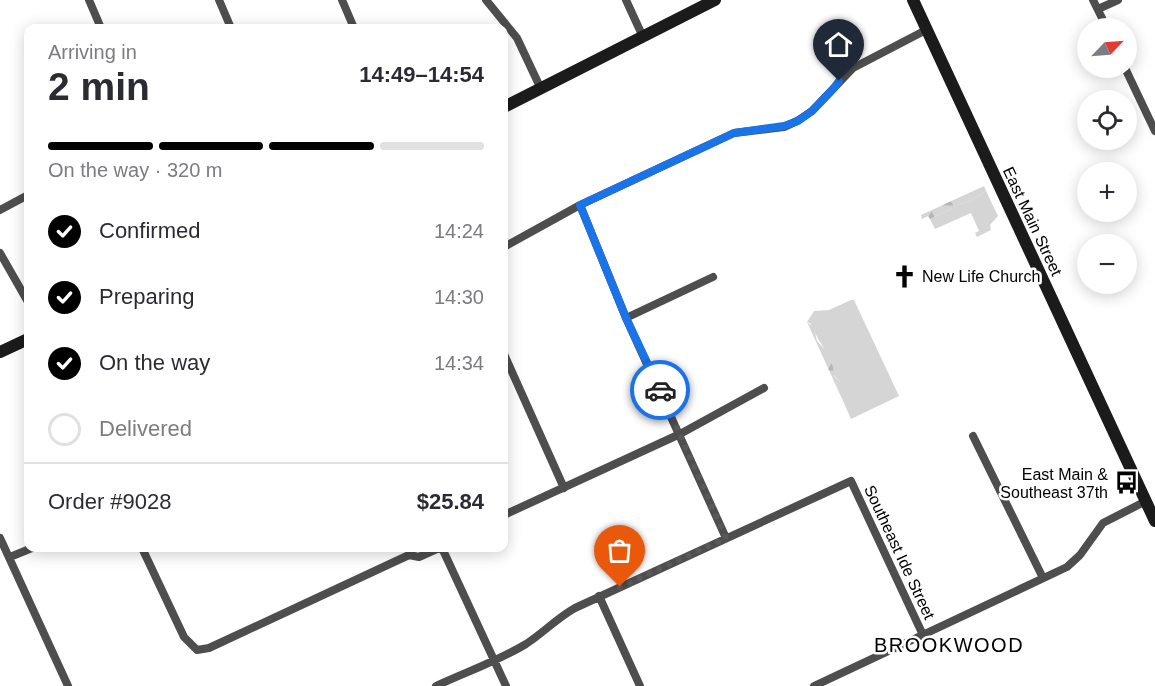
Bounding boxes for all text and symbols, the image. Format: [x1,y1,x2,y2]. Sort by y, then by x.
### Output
north arrow [1077,18,1137,78]
map controls [1077,18,1137,294]
pin [813,19,864,81]
icon: home [822,28,855,61]
text: Arriving in [48,41,137,63]
text: 14:49–14:54 [359,62,484,87]
text: 2 min [48,65,150,108]
button: locate [1077,90,1137,150]
text: On the way · 320 m [48,159,223,181]
button: + [1077,162,1137,222]
street label: East Main Street [1000,164,1065,279]
icon: check [48,215,81,248]
text: Confirmed [99,218,200,243]
text: 14:24 [434,220,484,242]
button: − [1077,234,1137,294]
church icon: New Life Church [891,263,917,289]
place label: New Life Church [922,268,1040,285]
icon: check [48,281,81,314]
text: Preparing [99,284,194,309]
text: 14:30 [434,286,484,308]
icon: check [48,347,81,380]
text: On the way [99,350,210,375]
text: 14:34 [434,352,484,374]
courier [630,360,690,420]
icon: car [644,374,677,407]
text: Delivered [99,416,192,441]
place label: East Main & Southeast 37th [1000,466,1108,501]
bus stop icon: East Main & Southeast 37th [1113,470,1139,496]
street label: Southeast Ide Street [861,483,938,622]
text: Order #9028 [48,489,172,514]
text: $25.84 [417,489,484,514]
pin [594,525,645,587]
icon: bag [603,534,636,567]
district label: BROOKWOOD [874,634,1024,656]

